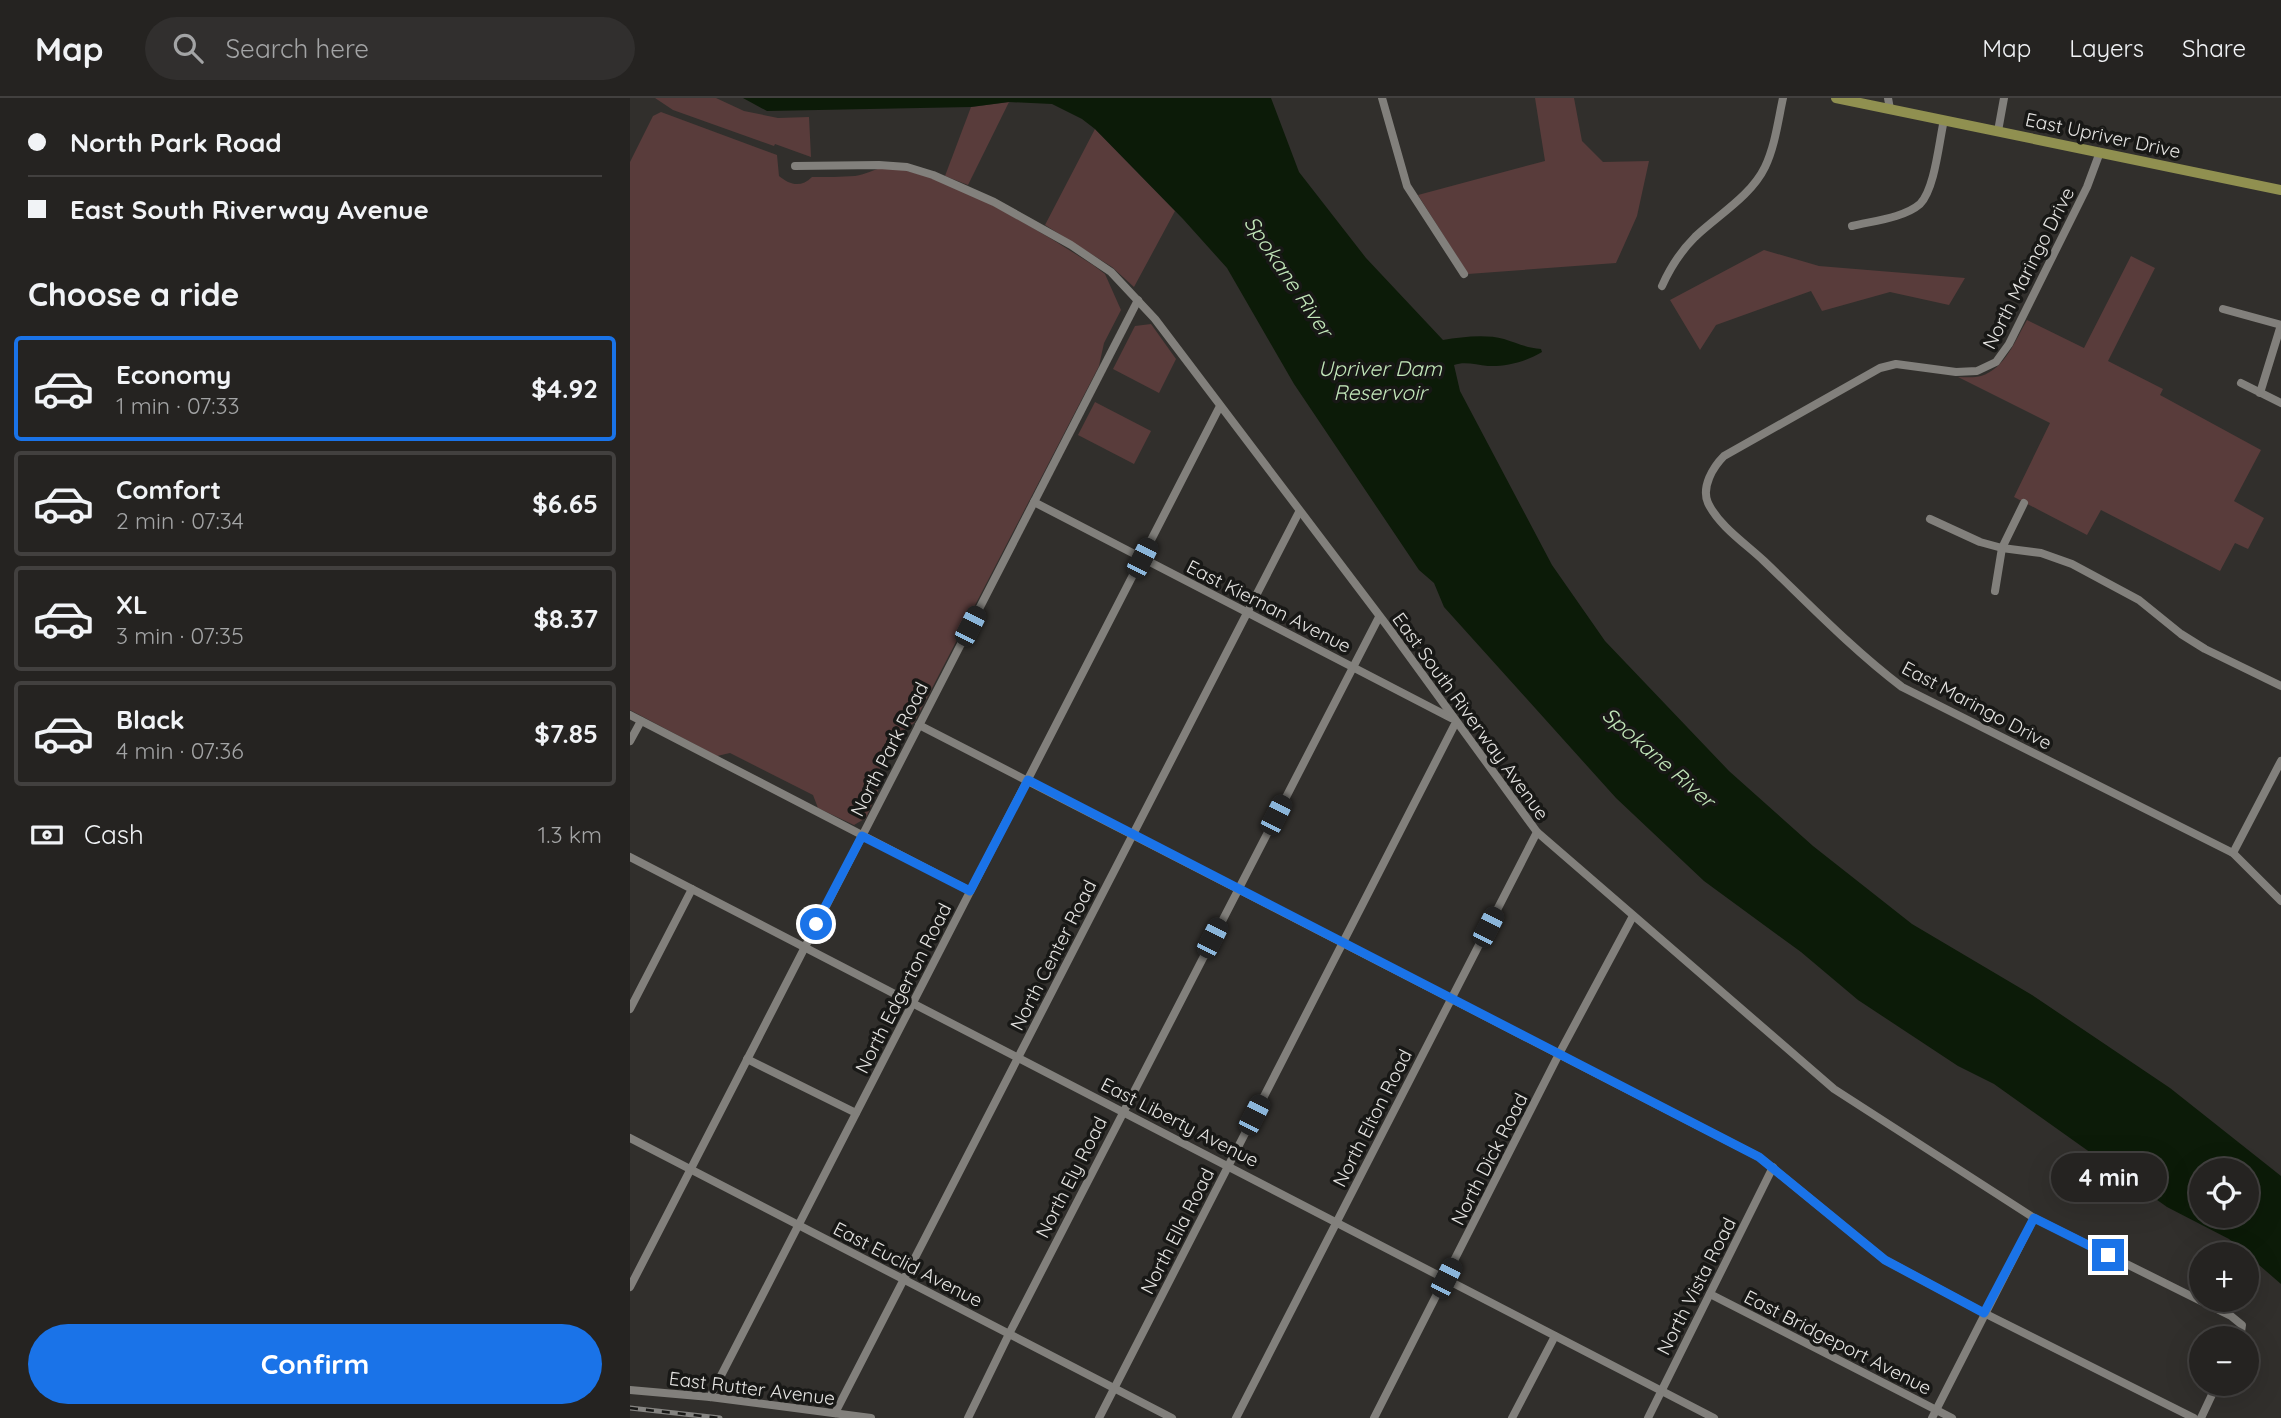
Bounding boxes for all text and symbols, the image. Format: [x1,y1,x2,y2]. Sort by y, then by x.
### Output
search box [145,17,635,80]
text: Map [35,28,103,69]
icon: search [169,29,207,67]
text: Search here [225,32,369,65]
text: Map [1982,33,2031,63]
text: Layers [2069,33,2144,63]
text: Share [2182,33,2246,63]
street label: East Upriver Drive [2023,107,2183,163]
text: North Park Road [70,126,282,159]
street label: North Maringo Drive [1977,183,2079,353]
text: East South Riverway Avenue [70,193,429,226]
water label: Spokane River [1239,211,1341,344]
text: Choose a ride [28,274,240,314]
water label: Upriver Dam Reservoir [1318,355,1443,405]
icon: car [32,357,95,420]
text: Economy [116,358,231,391]
text: $4.92 [531,372,598,405]
text: 1 min · 07:33 [116,391,240,420]
icon: car [32,472,95,535]
text: Comfort [116,473,221,506]
text: $6.65 [532,487,598,520]
text: 2 min · 07:34 [116,506,244,535]
car [1124,535,1161,581]
street label: East Kiernan Avenue [1183,554,1355,658]
icon: car [32,587,95,650]
text: XL [116,588,148,621]
text: $8.37 [534,602,598,635]
car [952,603,989,649]
street label: East South Riverway Avenue [1388,607,1554,825]
text: 3 min · 07:35 [116,621,244,650]
street label: East Maringo Drive [1898,655,2056,755]
street label: North Park Road [845,678,933,820]
water label: Spokane River [1598,701,1723,815]
icon: car [32,702,95,765]
text: Black [116,703,185,736]
text: $7.85 [534,717,598,750]
text: 4 min · 07:36 [116,736,244,765]
car [1258,792,1295,838]
icon: cash [28,816,66,854]
text: Cash [84,818,144,851]
text: 1.3 km [538,820,602,849]
street label: North Center Road [1005,876,1101,1034]
street label: North Edgerton Road [850,899,956,1077]
car [1470,904,1507,950]
route start [800,908,832,940]
car [1194,915,1231,961]
street label: North Elton Road [1327,1045,1417,1191]
street label: East Liberty Avenue [1097,1072,1263,1172]
street label: North Dick Road [1445,1089,1533,1229]
car [1236,1092,1273,1138]
street label: North Ely Road [1030,1112,1112,1242]
callout: 4 min [2050,1154,2166,1202]
map controls [2189,1158,2259,1396]
button: locate [2189,1158,2259,1228]
text: 4 min [2079,1163,2139,1192]
street label: North Ella Road [1135,1164,1219,1298]
street label: North Vista Road [1651,1213,1741,1359]
street label: East Euclid Avenue [829,1216,987,1312]
route end [2092,1239,2124,1271]
button: + [2189,1242,2259,1312]
car [1428,1255,1465,1301]
street label: East Bridgeport Avenue [1740,1284,1936,1400]
button: Confirm [28,1324,602,1404]
button: − [2189,1326,2259,1396]
street label: East Rutter Avenue [668,1366,836,1410]

